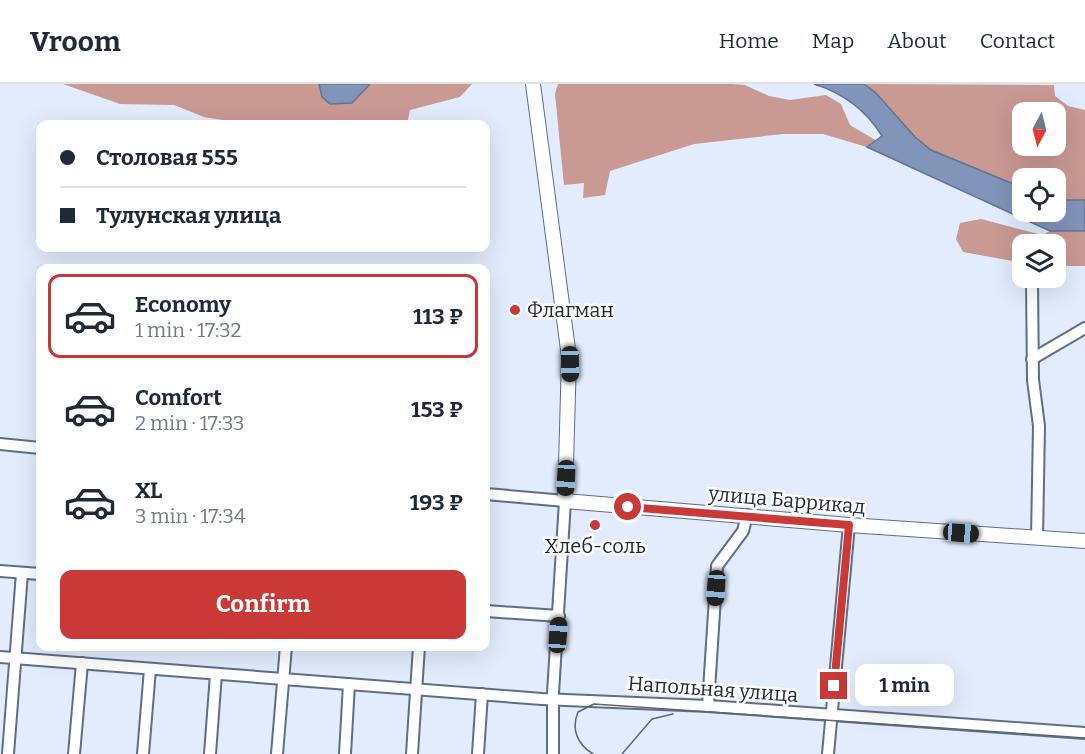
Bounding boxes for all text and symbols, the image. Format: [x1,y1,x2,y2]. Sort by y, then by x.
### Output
text: Vroom [30,25,121,58]
text: Home [719,28,779,54]
text: Map [812,28,854,54]
text: About [887,28,947,54]
text: Contact [980,28,1055,54]
north arrow [1012,102,1066,156]
map controls [1012,102,1066,288]
text: Столовая 555 [96,144,238,171]
button: locate [1012,168,1066,222]
text: Тулунская улица [96,202,281,229]
button: layers [1012,234,1066,288]
icon: car [63,289,117,343]
text: Economy [135,291,231,318]
place label: Флагман [527,298,614,322]
text: 113 ₽ [413,303,463,330]
marker: Флагман [508,303,522,317]
text: 1 min · 17:32 [135,318,242,342]
car [561,346,579,382]
icon: car [63,382,117,436]
text: Comfort [135,384,222,411]
text: 153 ₽ [411,396,463,423]
text: 2 min · 17:33 [135,411,244,435]
car [556,460,576,496]
icon: car [63,475,117,529]
text: XL [135,477,162,504]
street label: улица Баррикад [707,481,866,519]
text: 193 ₽ [410,489,463,516]
route start [614,493,641,520]
text: 3 min · 17:34 [135,504,246,528]
marker: Хлеб-соль [588,518,602,532]
car [942,523,980,543]
place label: Хлеб-соль [545,534,645,558]
car [706,569,726,607]
button: Confirm [60,570,466,639]
car [548,616,568,654]
callout: 1 min [855,665,954,707]
street label: Напольная улица [627,671,799,707]
route end [820,672,847,699]
text: 1 min [879,673,930,697]

